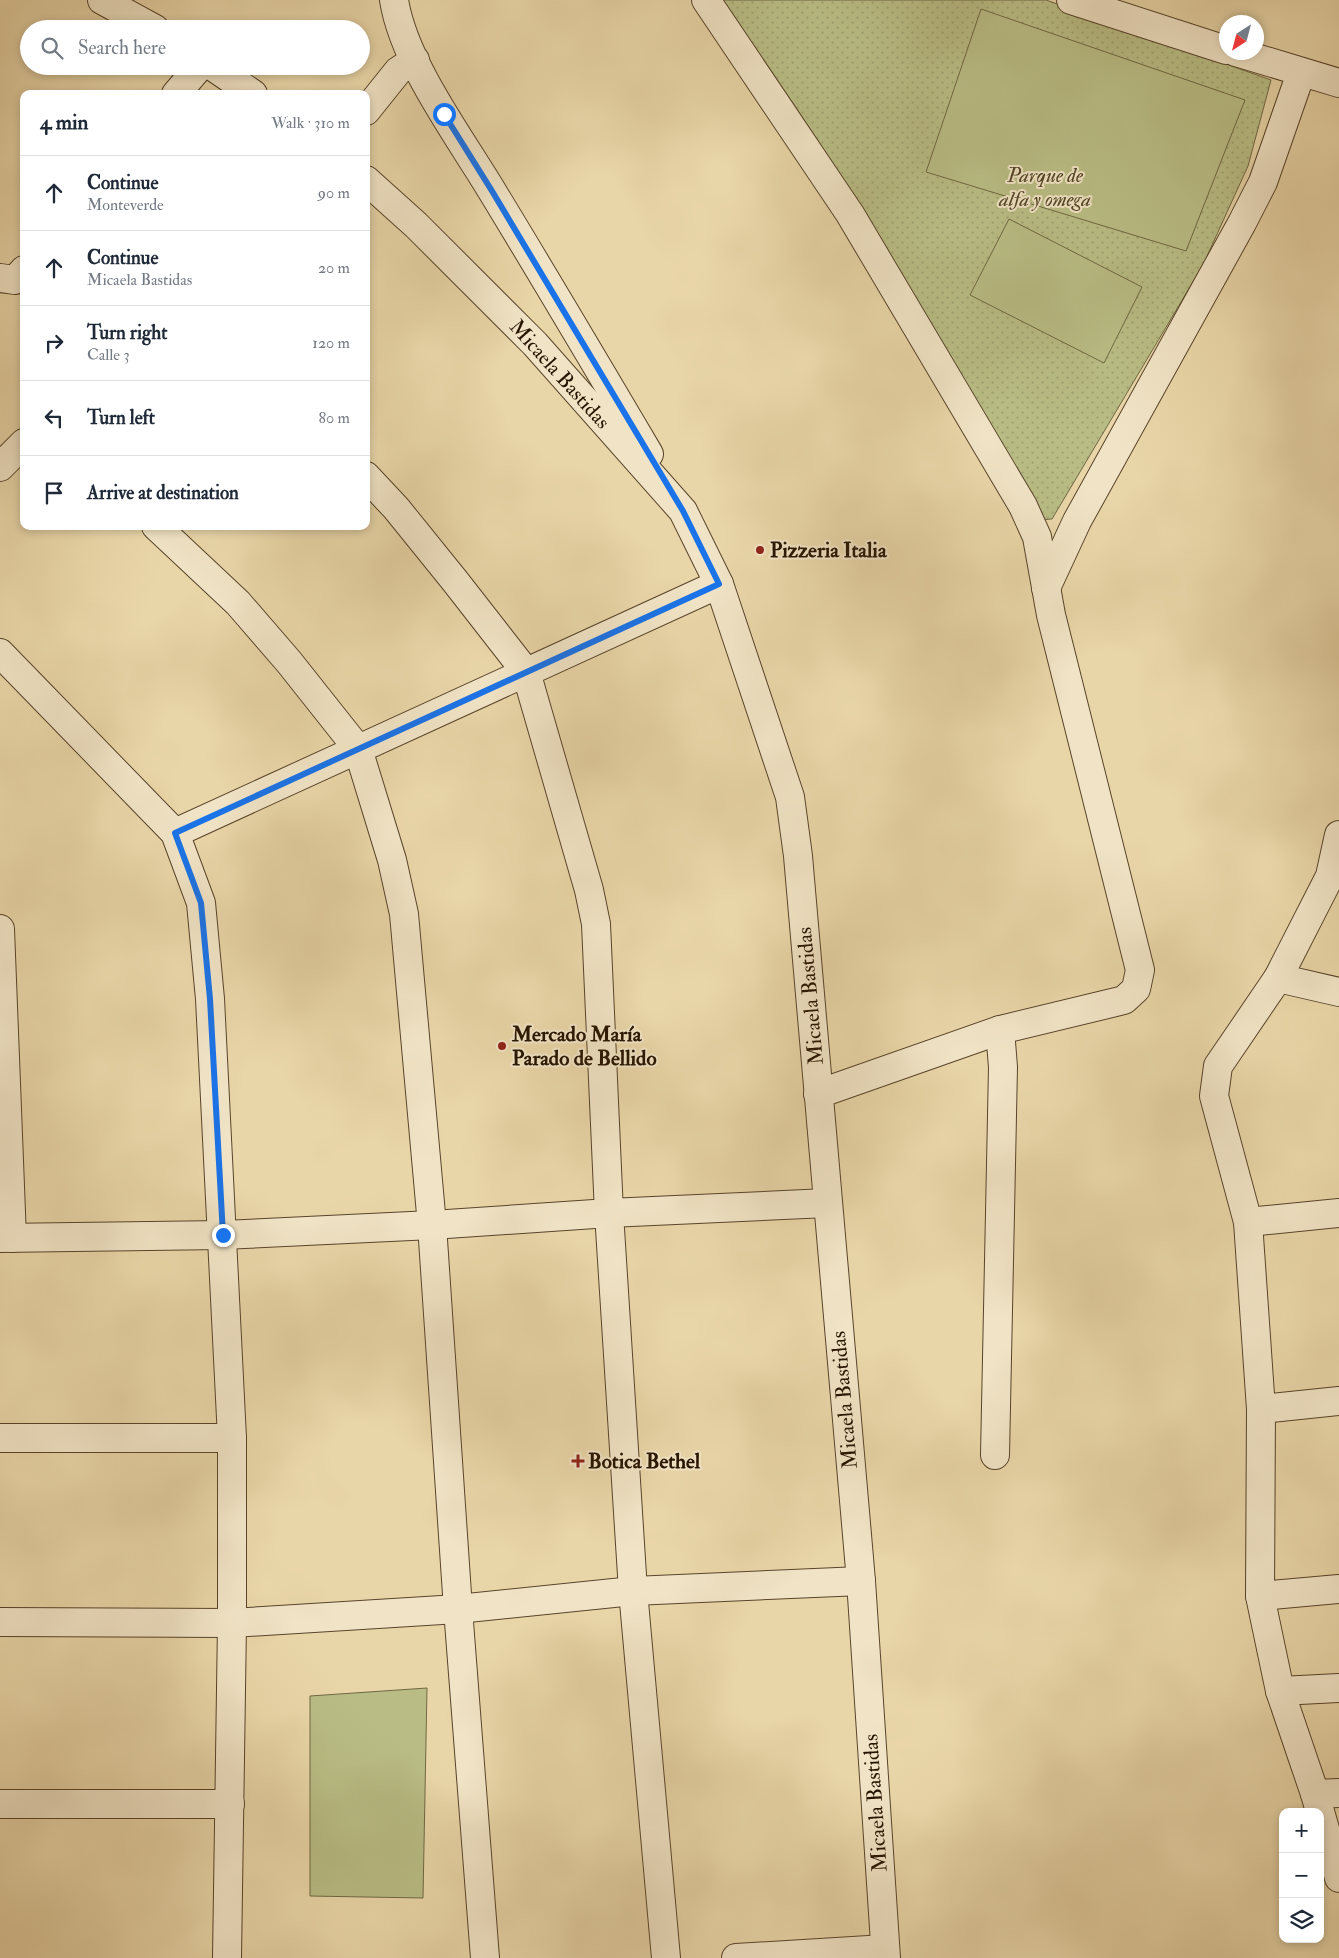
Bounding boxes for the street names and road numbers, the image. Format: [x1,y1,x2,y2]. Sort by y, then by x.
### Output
street label: Micaela Bastidas [503,314,616,435]
street label: Micaela Bastidas [791,926,830,1066]
street label: Micaela Bastidas [825,1330,864,1470]
street label: Micaela Bastidas [857,1733,894,1873]

